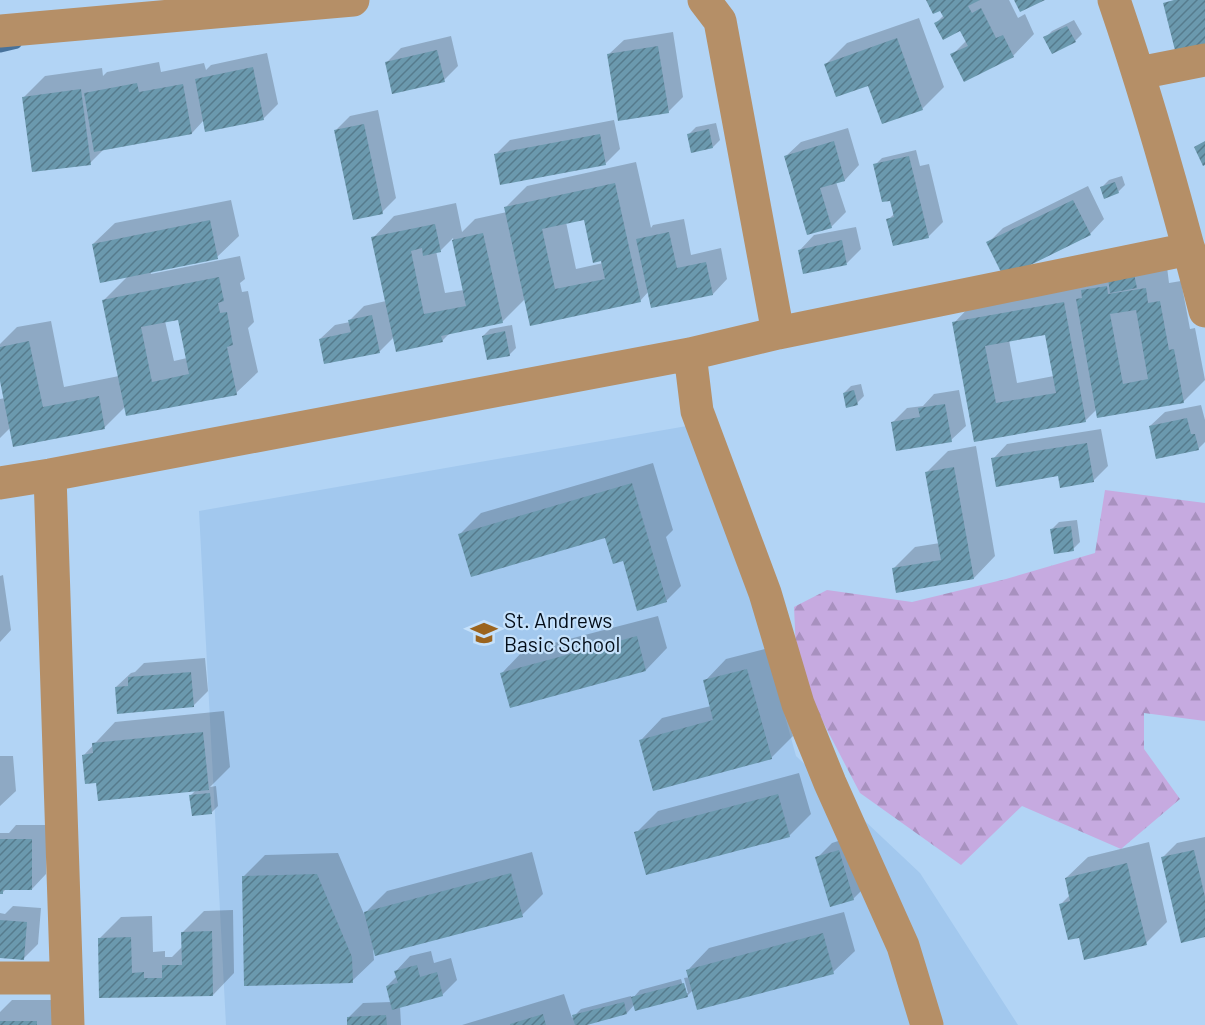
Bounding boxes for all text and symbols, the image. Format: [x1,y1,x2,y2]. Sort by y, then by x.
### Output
place label: St. Andrews Basic School [504,607,620,656]
school or university icon: St. Andrews Basic School [469,618,499,648]

